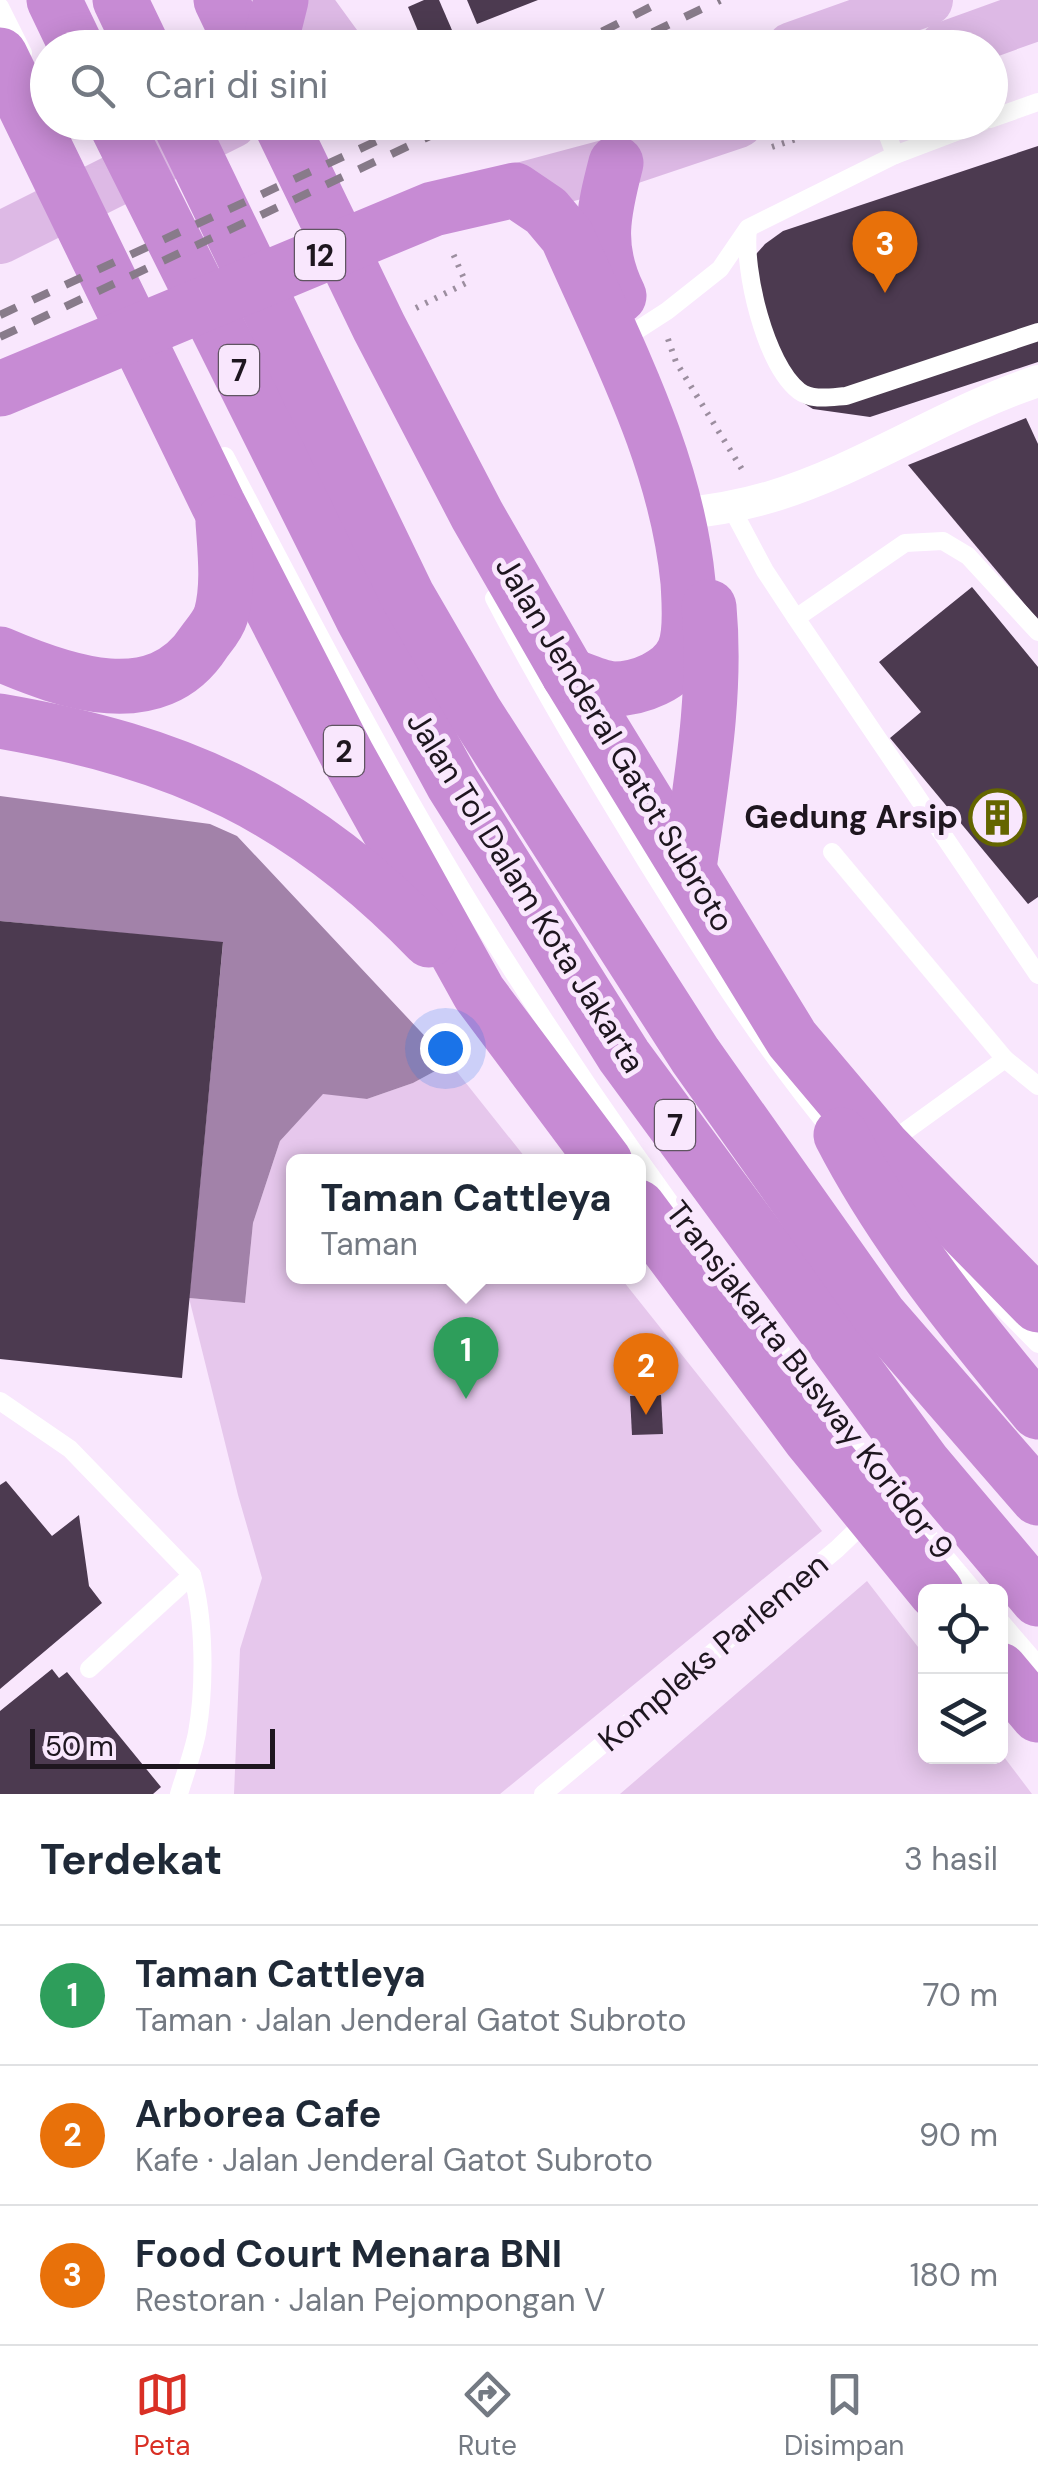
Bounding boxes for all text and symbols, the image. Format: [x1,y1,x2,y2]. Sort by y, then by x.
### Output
search box [30,30,1008,140]
icon: search [65,58,120,113]
text: Cari di sini [145,60,328,110]
pin: 3 [852,210,918,293]
road number: 12 [295,230,345,280]
road number: 7 [219,345,259,395]
street label: Jalan Jenderal Gatot Subroto [486,549,744,939]
street label: Jalan Tol Dalam Kota Jakarta [397,703,655,1081]
road number: 2 [324,726,364,776]
building icon: Gedung Arsip [967,787,1027,847]
place label: Gedung Arsip [744,796,958,838]
your location [420,1023,471,1074]
road number: 7 [655,1100,695,1150]
popup [286,1154,646,1284]
text: Taman Cattleya [321,1173,611,1223]
street label: Transjakarta Busway Koridor 9 [657,1192,963,1568]
text: Taman [321,1223,418,1265]
pin: 1 [434,1316,498,1399]
pin: 2 [614,1332,678,1415]
street label: Kompleks Parlemen [589,1543,837,1761]
map controls [918,1584,1008,1764]
button: locate [918,1584,1008,1674]
button: layers [918,1674,1008,1764]
scale bar [30,1724,275,1768]
text: 50 m [45,1728,114,1765]
text: Terdekat [40,1832,222,1887]
text: 3 hasil [904,1838,998,1880]
text: Taman Cattleya [135,1949,426,1999]
text: 1 [67,1974,78,2016]
text: 70 m [922,1974,998,2016]
text: Taman · Jalan Jenderal Gatot Subroto [135,1999,687,2041]
text: Arborea Cafe [135,2089,381,2139]
text: 2 [63,2114,82,2156]
text: 90 m [919,2114,998,2156]
text: Kafe · Jalan Jenderal Gatot Subroto [135,2139,653,2181]
text: Food Court Menara BNI [135,2229,562,2279]
text: 3 [63,2254,82,2296]
text: 180 m [910,2254,998,2296]
text: Restoran · Jalan Pejompongan V [135,2279,606,2321]
tab: Peta [134,2367,191,2464]
tab: Rute [458,2367,517,2464]
tab: Disimpan [784,2367,904,2464]

